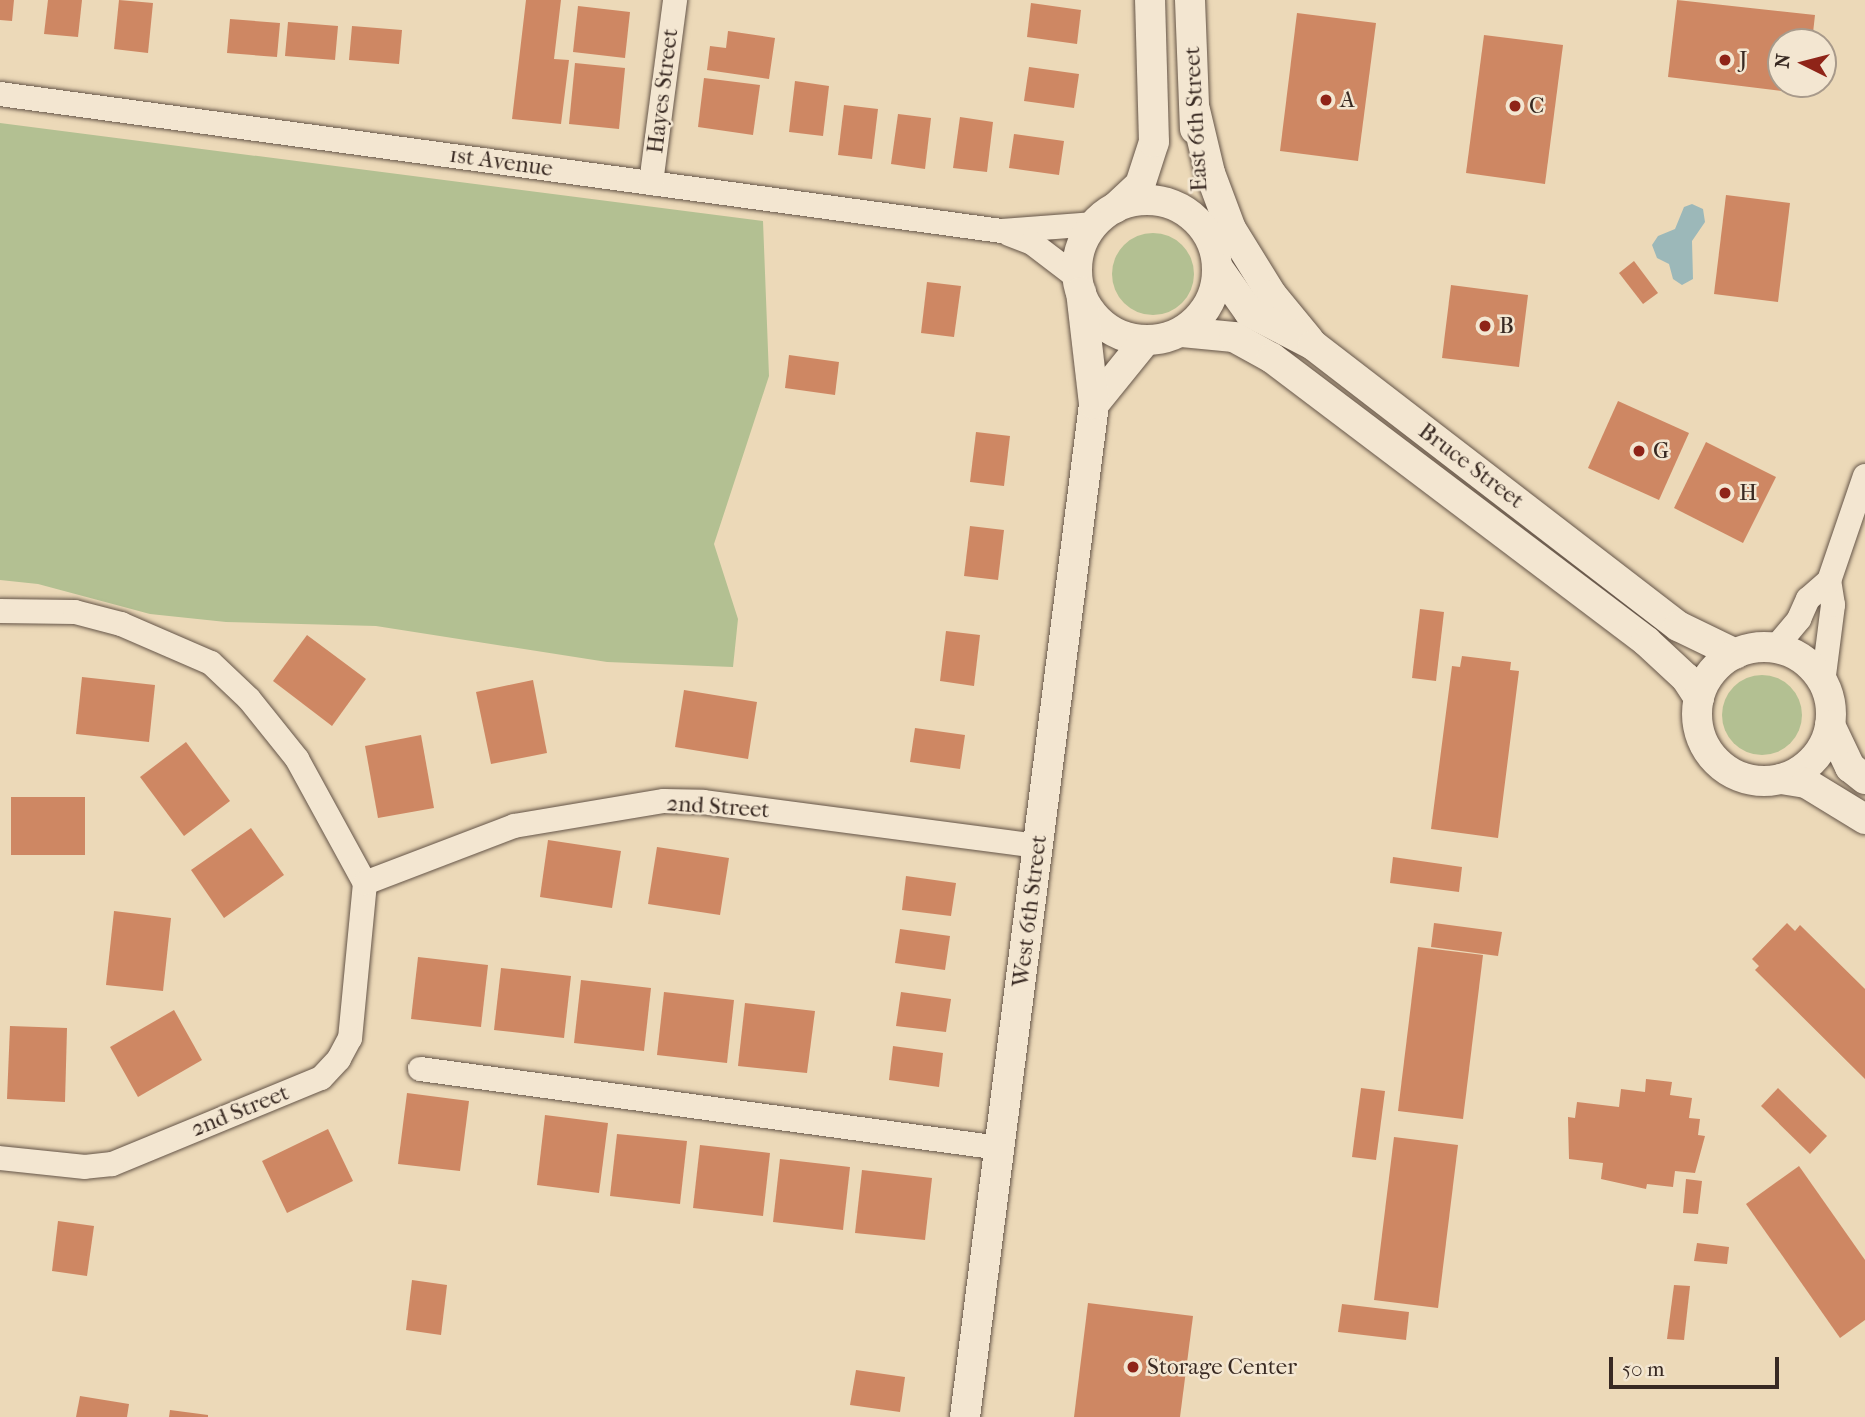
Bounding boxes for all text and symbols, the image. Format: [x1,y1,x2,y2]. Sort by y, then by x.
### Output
street label: Hayes Street [642,27,684,155]
north arrow [1767,28,1837,98]
street label: East 6th Street [1178,46,1214,192]
place label: J [1739,46,1748,74]
marker: J [1717,52,1733,68]
text: N [1771,53,1795,69]
place label: A [1340,86,1355,114]
marker: A [1318,92,1334,108]
place label: C [1529,92,1544,120]
marker: C [1507,98,1523,114]
street label: 1st Avenue [448,141,554,183]
place label: B [1499,312,1514,340]
marker: B [1477,318,1493,334]
street label: Bruce Street [1413,417,1529,515]
place label: G [1653,437,1669,465]
marker: G [1631,443,1647,459]
place label: H [1739,479,1757,507]
marker: H [1717,485,1733,501]
street label: 2nd Street [666,790,770,824]
street label: West 6th Street [1007,833,1053,989]
street label: 2nd Street [187,1079,293,1143]
scale bar [1613,1344,1783,1388]
place label: Storage Center [1147,1353,1297,1381]
text: 50 m [1622,1357,1665,1381]
marker: Storage Center [1125,1359,1141,1375]

